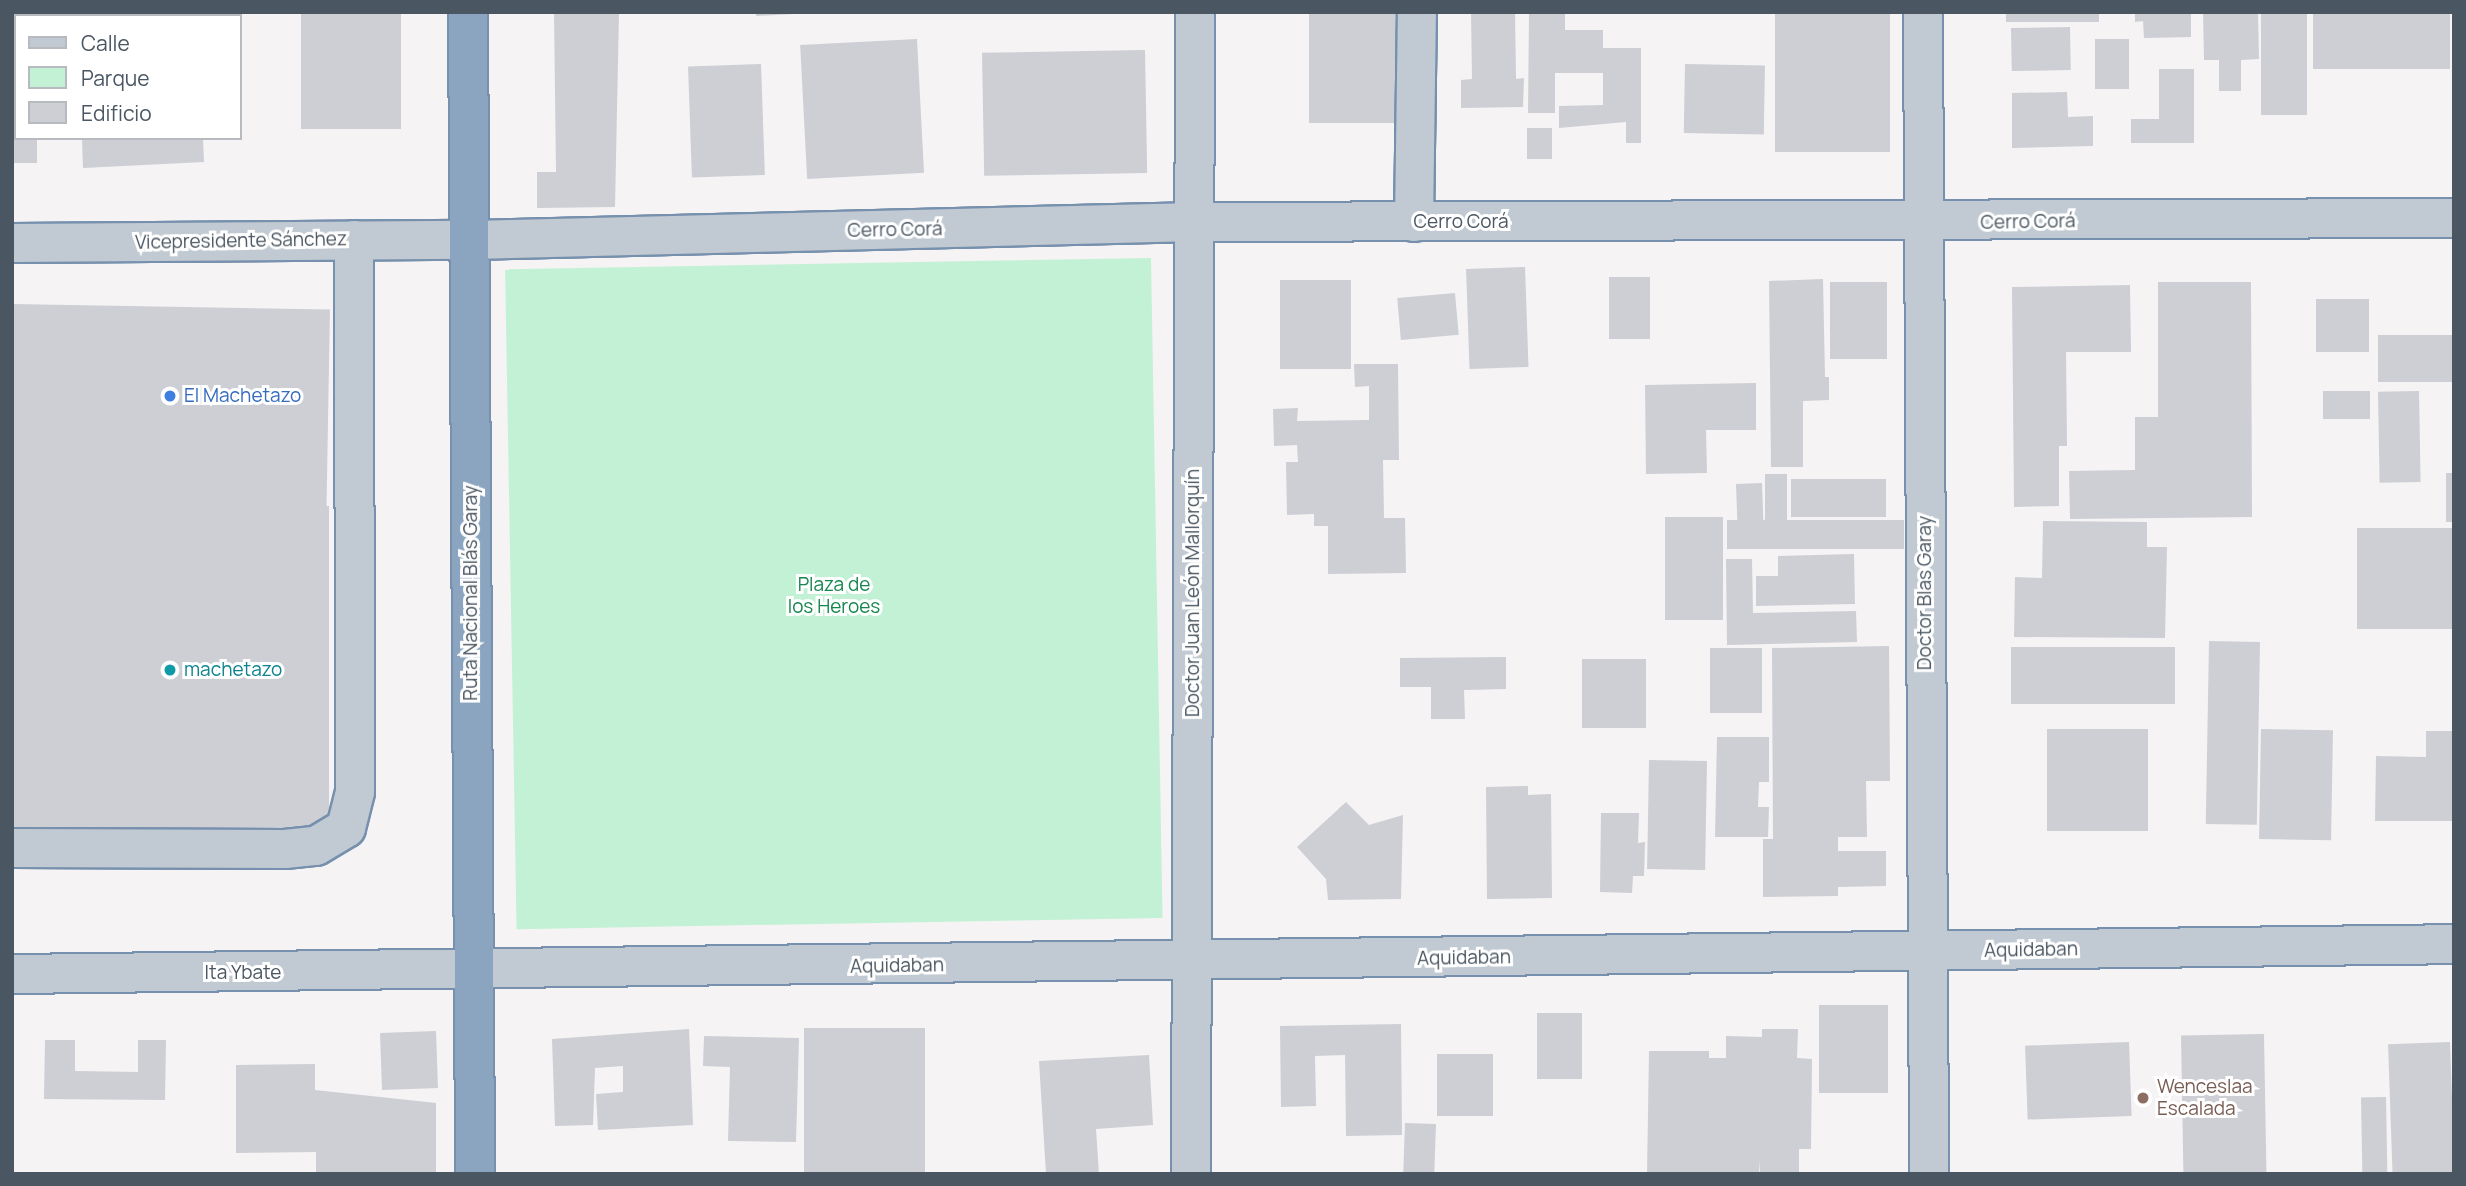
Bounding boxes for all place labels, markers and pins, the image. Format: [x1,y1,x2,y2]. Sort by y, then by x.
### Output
place label: El Machetazo [184,385,301,407]
marker: El Machetazo [162,388,178,404]
place label: machetazo [184,659,282,681]
marker: machetazo [162,662,178,678]
place label: Wenceslaa Escalada [2157,1076,2253,1120]
marker: Wenceslaa Escalada [2135,1090,2151,1106]

